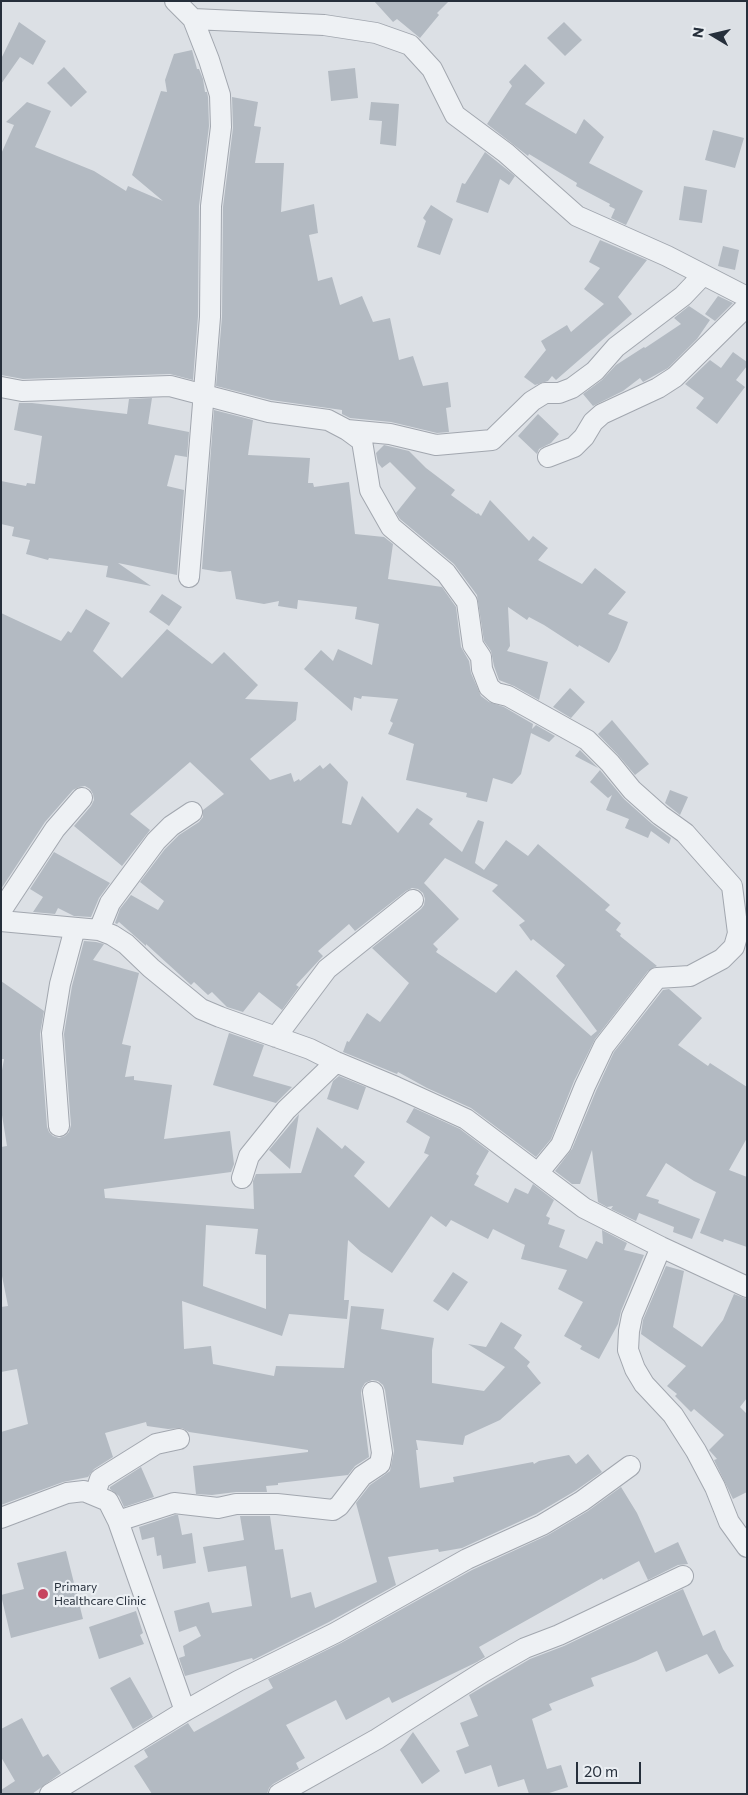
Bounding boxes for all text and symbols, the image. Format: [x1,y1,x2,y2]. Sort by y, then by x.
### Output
north arrow [688,10,738,60]
text: N [688,26,707,39]
place label: Primary Healthcare Clinic [54,1580,146,1608]
marker: Primary Healthcare Clinic [36,1587,50,1601]
scale bar [578,1752,643,1784]
text: 20 m [584,1762,618,1780]

